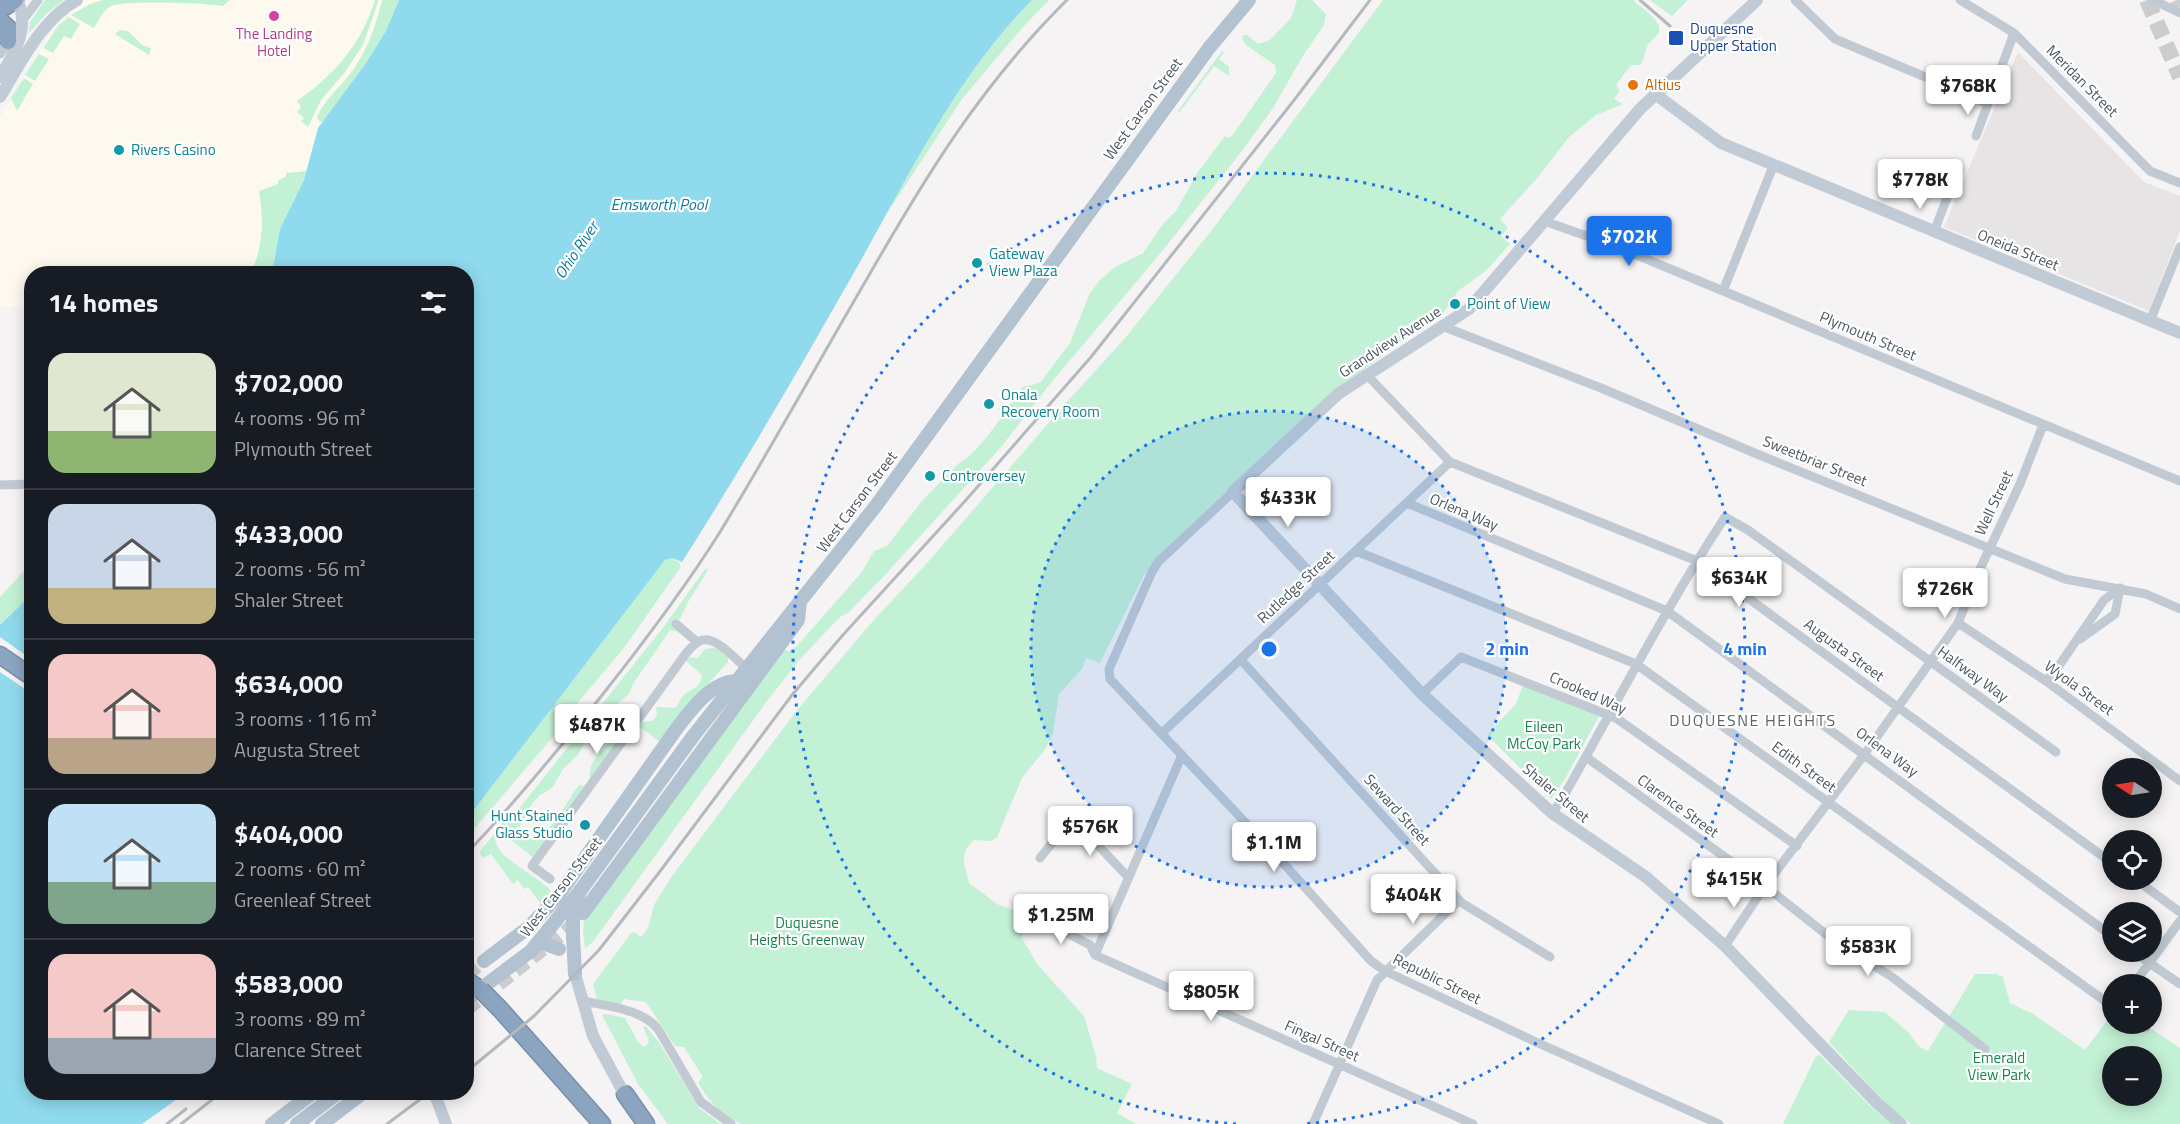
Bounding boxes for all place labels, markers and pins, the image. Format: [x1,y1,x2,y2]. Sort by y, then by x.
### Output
marker: The Landing Hotel [267,9,281,23]
place label: Duquesne Upper Station [1690,17,1777,57]
place label: The Landing Hotel [236,22,313,62]
marker: Duquesne Upper Station [1667,29,1685,47]
pin: $768K [1926,65,2010,116]
place label: Altius [1645,73,1681,96]
marker: Altius [1626,78,1640,92]
place label: Rivers Casino [131,138,216,161]
marker: Rivers Casino [112,143,126,157]
pin: $778K [1878,159,1962,210]
pin: $702K [1587,216,1671,267]
place label: Gateway View Plaza [989,242,1058,282]
marker: Gateway View Plaza [970,256,984,270]
place label: Point of View [1467,292,1551,315]
marker: Point of View [1448,297,1462,311]
place label: Onala Recovery Room [1001,383,1100,423]
marker: Onala Recovery Room [982,397,996,411]
place label: Controversey [942,464,1026,487]
marker: Controversey [923,469,937,483]
pin: $433K [1246,477,1330,528]
pin: $634K [1697,557,1781,608]
pin: $726K [1903,568,1987,619]
centre of rings [1259,639,1279,659]
pin: $487K [555,704,639,755]
place label: Hunt Stained Glass Studio [491,804,573,844]
pin: $576K [1048,806,1132,857]
marker: Hunt Stained Glass Studio [578,818,592,832]
pin: $1.1M [1232,822,1316,873]
pin: $415K [1692,858,1776,909]
pin: $404K [1371,874,1455,925]
pin: $1.25M [1012,894,1110,945]
pin: $583K [1826,926,1910,977]
pin: $805K [1169,971,1253,1022]

